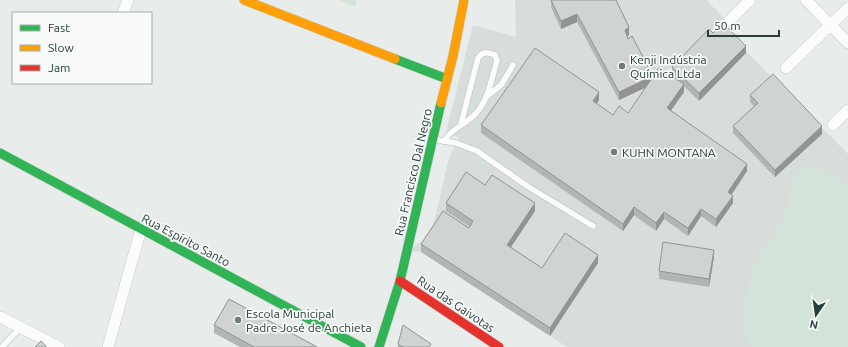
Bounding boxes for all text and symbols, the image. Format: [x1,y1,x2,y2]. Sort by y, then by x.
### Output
legend [12,12,152,84]
scale bar [708,12,779,38]
text: 50 m [714,19,741,32]
text: Fast [48,21,70,34]
text: Slow [48,41,74,54]
place label: Kenji Indústria Química Ltda [630,53,707,80]
text: Jam [48,61,70,74]
marker: Kenji Indústria Química Ltda [617,61,627,71]
street label: Rua Francisco Dal Negro [392,107,434,237]
place label: KUHN MONTANA [622,146,716,159]
marker: KUHN MONTANA [609,147,619,157]
street label: Rua Espírito Santo [140,211,232,269]
street label: Rua das Gaivotas [415,273,497,335]
north arrow [796,295,836,335]
place label: Escola Municipal Padre José de Anchieta [246,307,372,334]
marker: Escola Municipal Padre José de Anchieta [233,315,243,325]
text: N [808,318,819,332]

